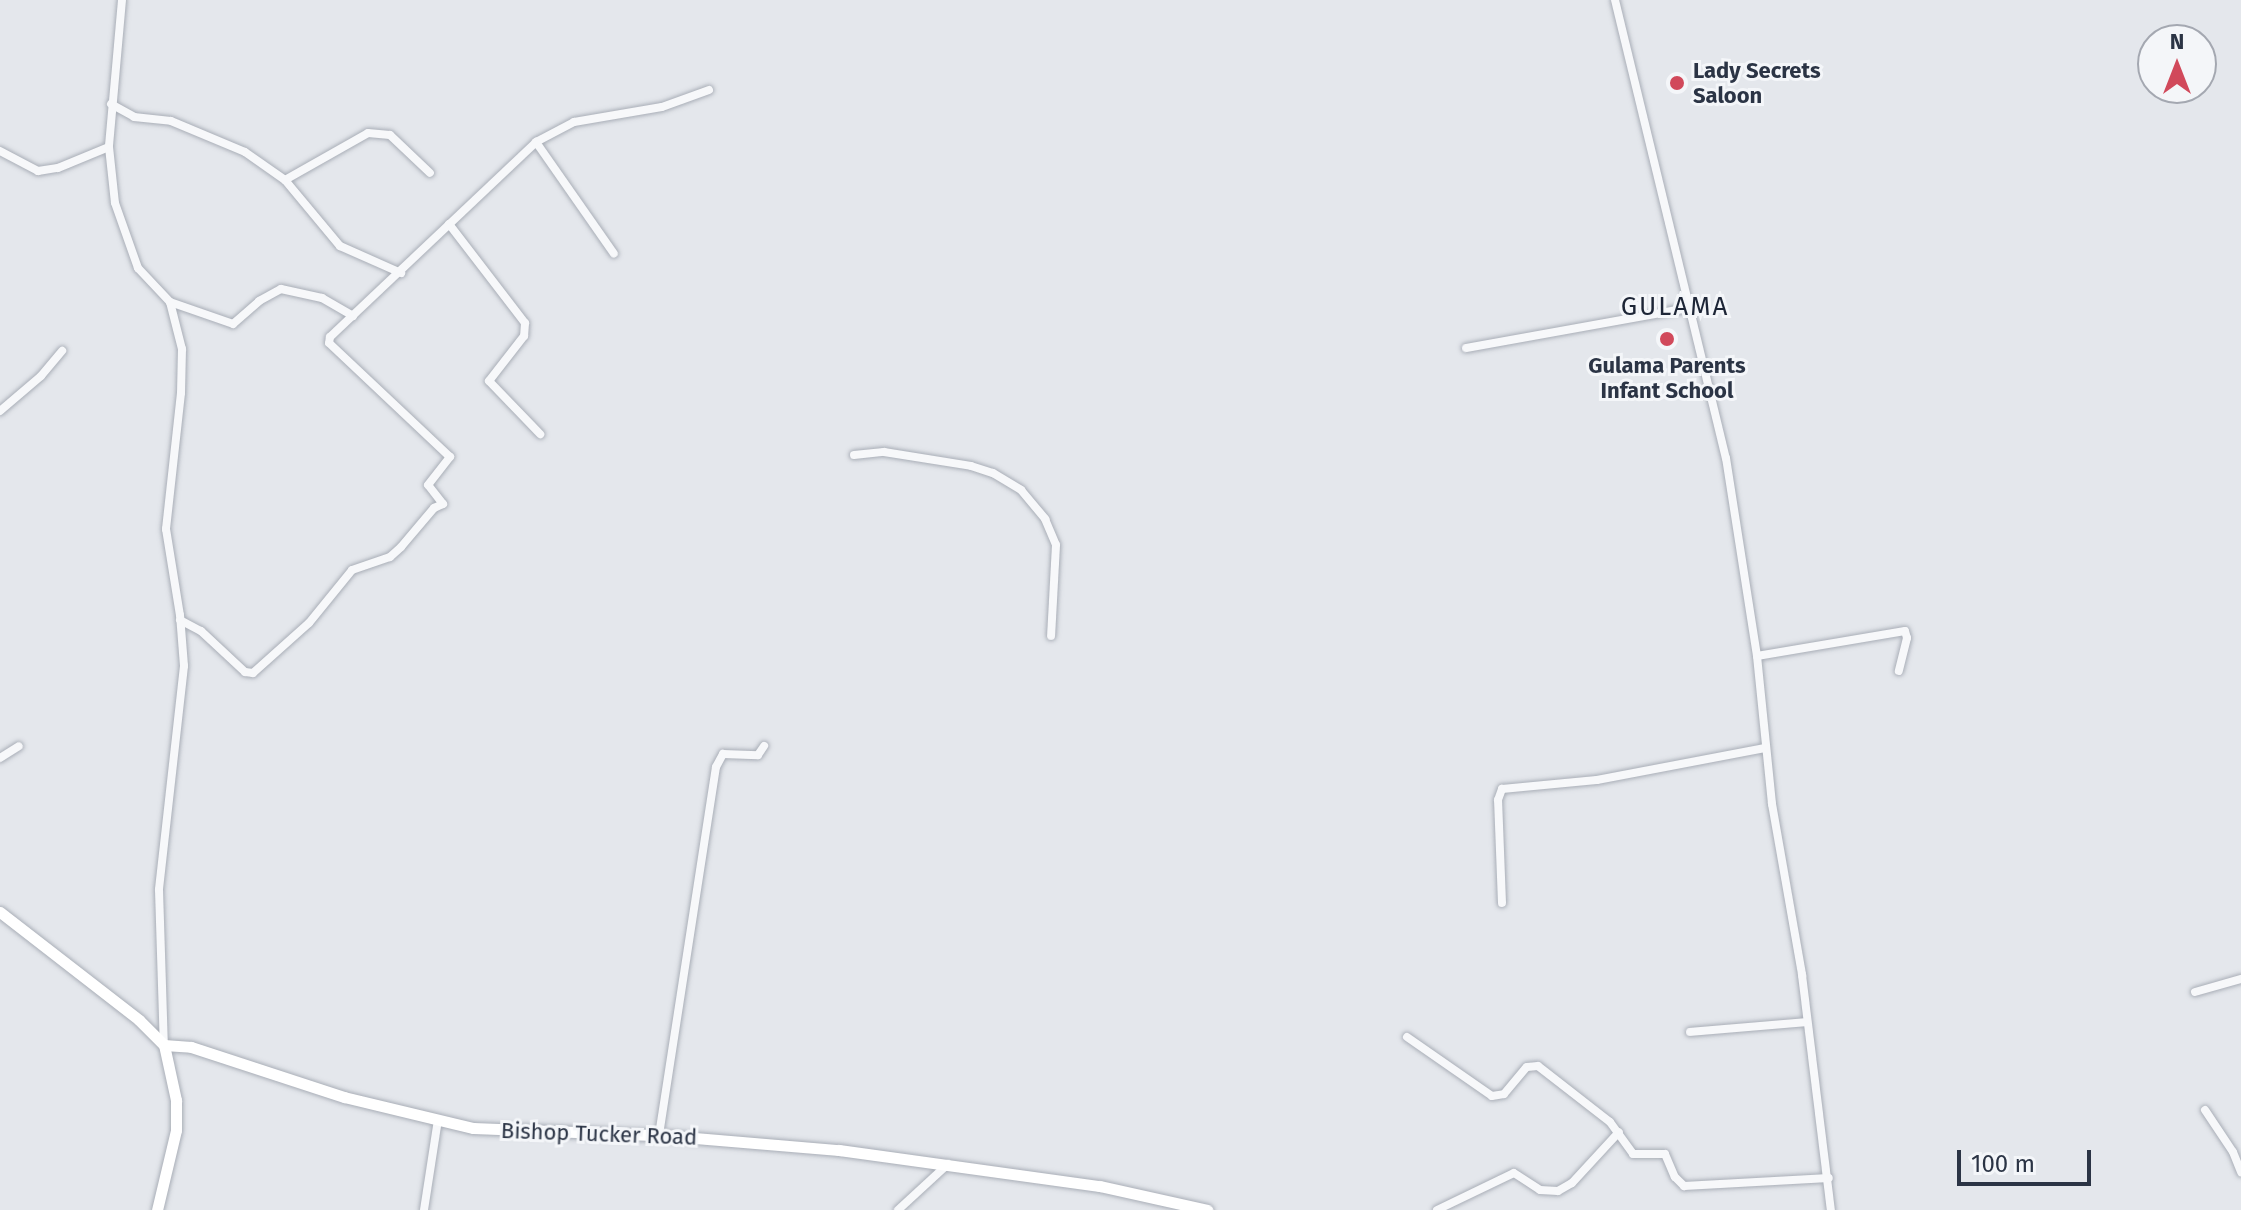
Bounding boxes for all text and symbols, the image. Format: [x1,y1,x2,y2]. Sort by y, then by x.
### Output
north arrow [2137,24,2217,104]
text: N [2170,28,2184,55]
place label: Lady Secrets Saloon [1693,57,1821,108]
marker: Lady Secrets Saloon [1668,74,1686,92]
district label: GULAMA [1621,291,1729,323]
marker: Gulama Parents Infant School [1658,330,1676,348]
place label: Gulama Parents Infant School [1588,352,1746,404]
street label: Bishop Tucker Road [500,1117,698,1151]
scale bar [1961,1134,2095,1184]
text: 100 m [1971,1150,2035,1178]

